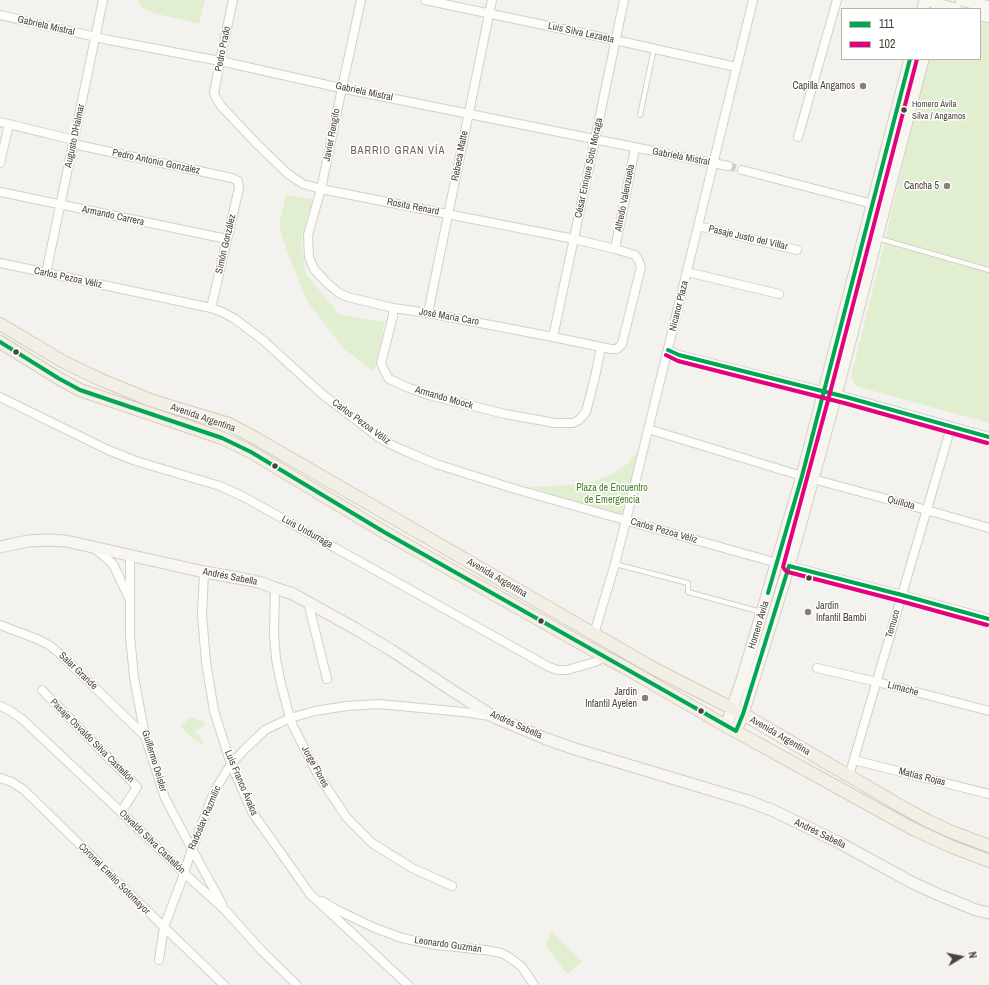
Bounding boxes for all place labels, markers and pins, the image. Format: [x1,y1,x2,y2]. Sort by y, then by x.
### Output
place label: Capilla Angamos [793,80,855,92]
marker: Capilla Angamos [858,81,868,91]
place label: Homero Ávila Silva / Angamos [912,100,966,121]
marker: Homero Ávila Silva / Angamos [899,105,909,115]
place label: Cancha 5 [904,180,939,192]
marker: Cancha 5 [942,181,952,191]
unlabelled marker [11,347,21,357]
unlabelled marker [270,461,280,471]
unlabelled marker [804,573,814,583]
place label: Jardin Infantil Bambi [816,600,867,624]
marker: Jardin Infantil Bambi [803,607,813,617]
unlabelled marker [536,616,546,626]
place label: Jardín Infantil Ayelen [585,686,637,710]
marker: Jardín Infantil Ayelen [640,693,650,703]
unlabelled marker [696,706,706,716]

